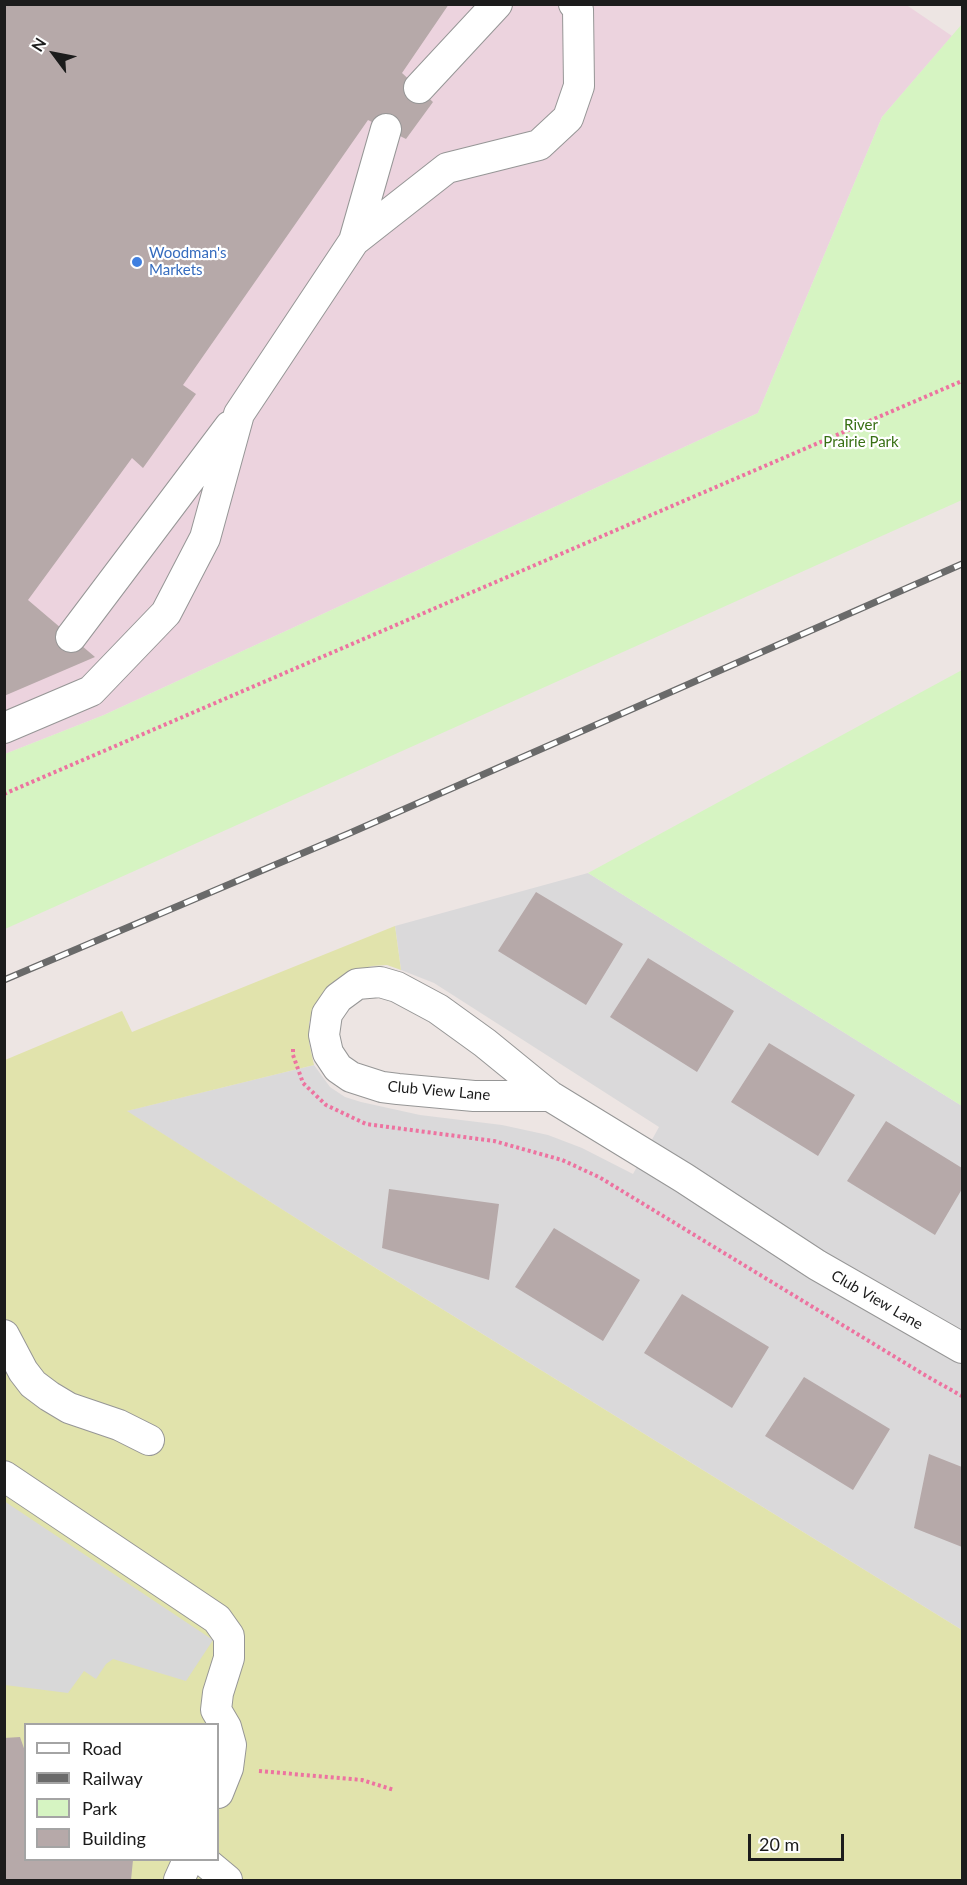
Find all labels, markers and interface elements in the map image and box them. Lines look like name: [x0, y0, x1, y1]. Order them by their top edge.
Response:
north arrow: [24, 24, 84, 84]
text: N: [27, 34, 50, 54]
place label: Woodman's Markets: [149, 244, 227, 279]
marker: Woodman's Markets: [130, 255, 144, 269]
park label: River Prairie Park: [823, 416, 899, 451]
street label: Club View Lane: [387, 1078, 491, 1104]
street label: Club View Lane: [828, 1266, 926, 1334]
legend: [24, 1723, 219, 1861]
text: Road: [82, 1737, 122, 1759]
text: Railway: [82, 1767, 143, 1789]
text: Park: [82, 1797, 117, 1819]
scale bar: [751, 1822, 847, 1860]
text: Building: [82, 1827, 146, 1849]
text: 20 m: [759, 1833, 799, 1855]

